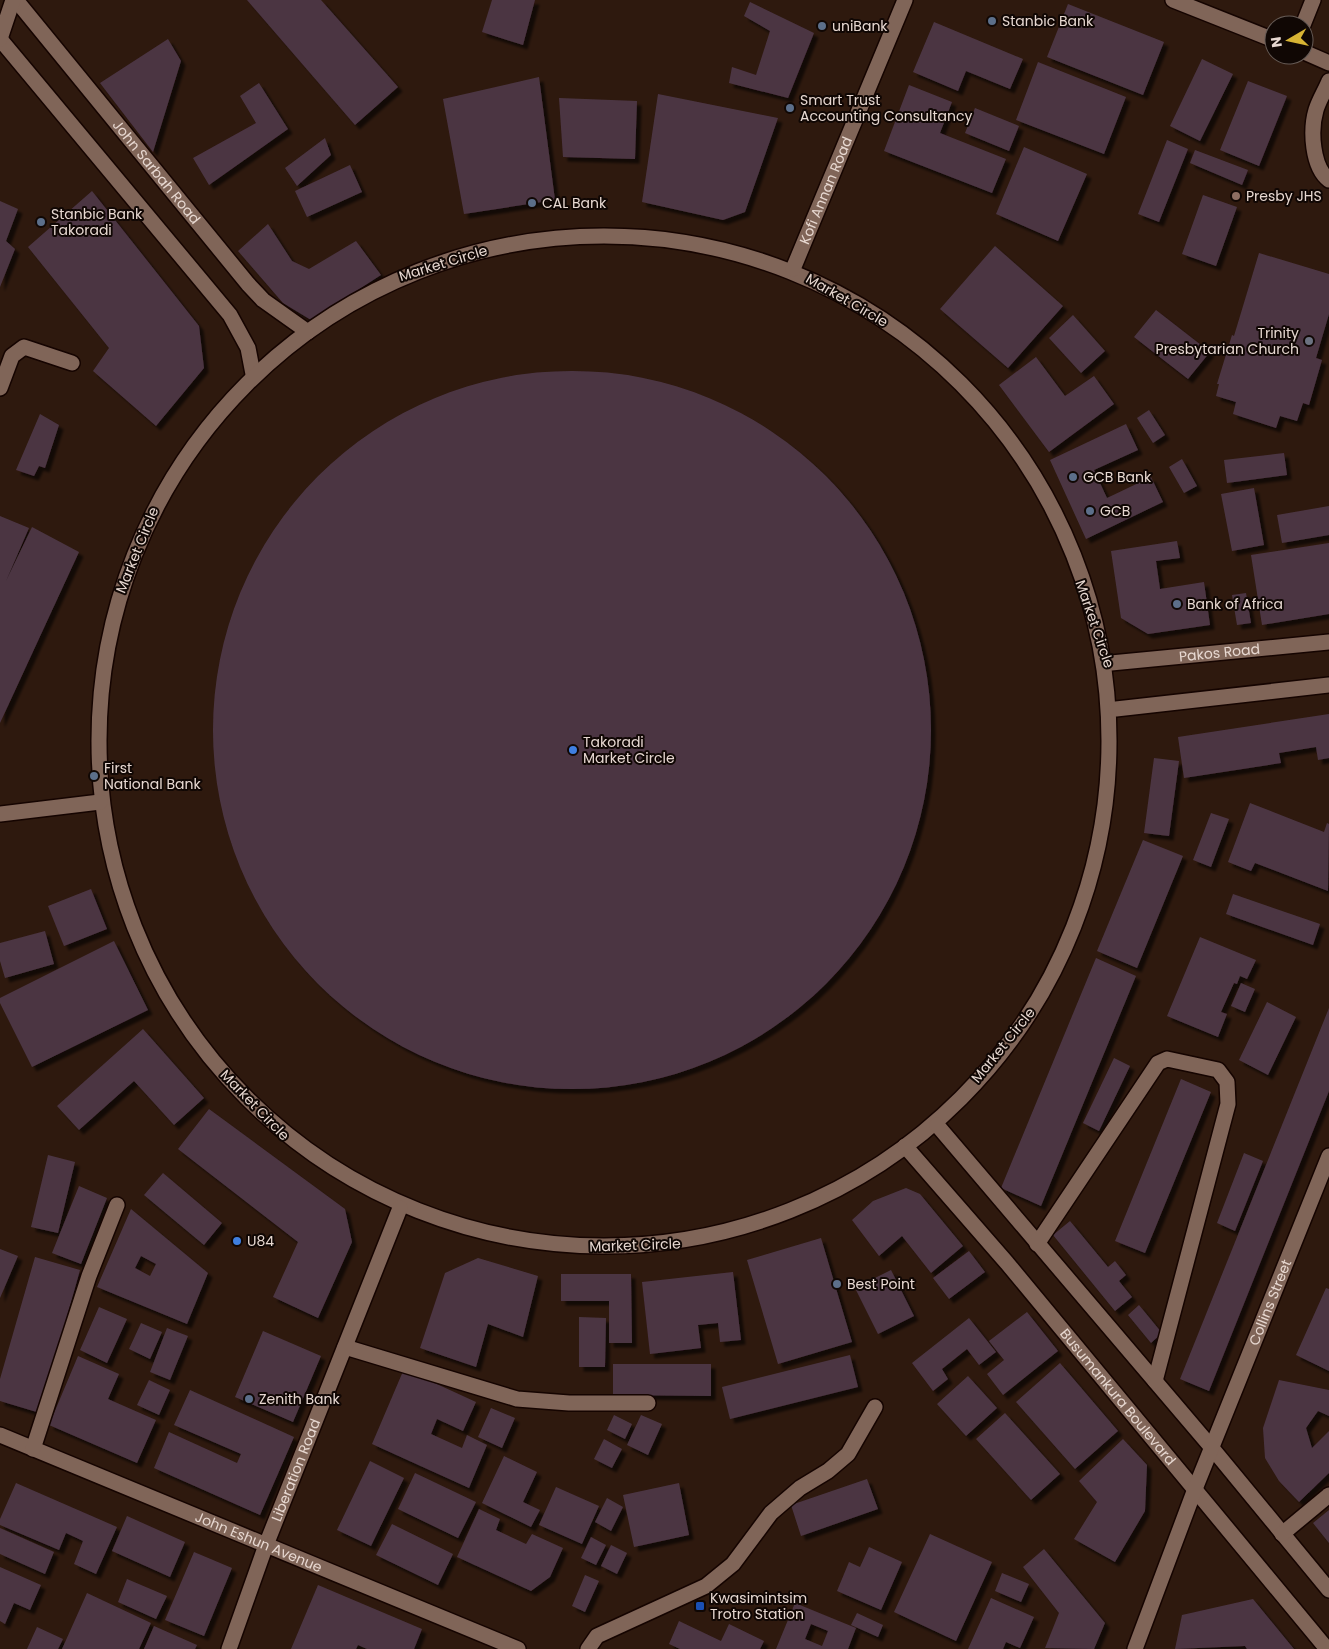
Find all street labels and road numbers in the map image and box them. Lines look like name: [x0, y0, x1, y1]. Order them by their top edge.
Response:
street label: John Sarbah Road: [108, 116, 205, 228]
street label: Kofi Annan Road: [794, 134, 857, 248]
street label: Market Circle: [396, 240, 490, 286]
street label: Market Circle: [802, 268, 892, 332]
street label: Market Circle: [111, 504, 164, 596]
street label: Market Circle: [1071, 577, 1119, 671]
street label: Pakos Road: [1178, 639, 1261, 666]
street label: Market Circle: [966, 1003, 1040, 1087]
street label: Market Circle: [216, 1065, 294, 1145]
street label: Market Circle: [589, 1233, 681, 1257]
street label: Collins Street: [1244, 1256, 1296, 1348]
street label: Busumankura Boulevard: [1055, 1324, 1181, 1469]
street label: Liberation Road: [266, 1416, 325, 1524]
street label: John Eshun Avenue: [192, 1507, 326, 1577]

